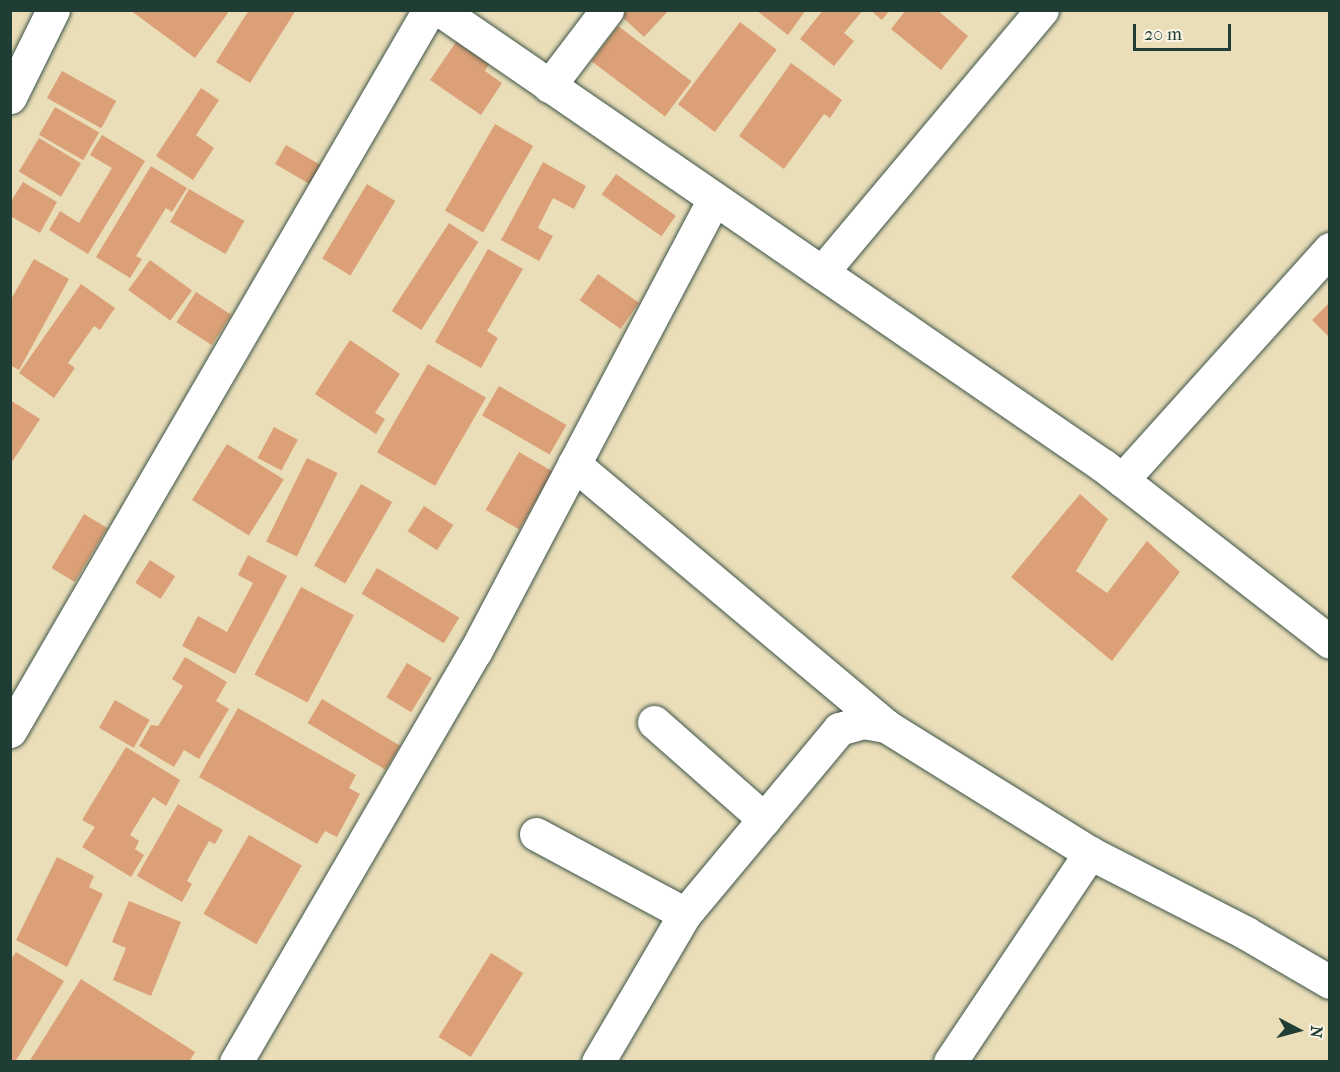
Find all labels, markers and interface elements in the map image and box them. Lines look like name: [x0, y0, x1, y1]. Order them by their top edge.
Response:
scale bar: [1136, 12, 1234, 50]
text: 20 m: [1144, 24, 1182, 45]
north arrow: [1268, 1000, 1328, 1060]
text: N: [1306, 1025, 1326, 1039]

